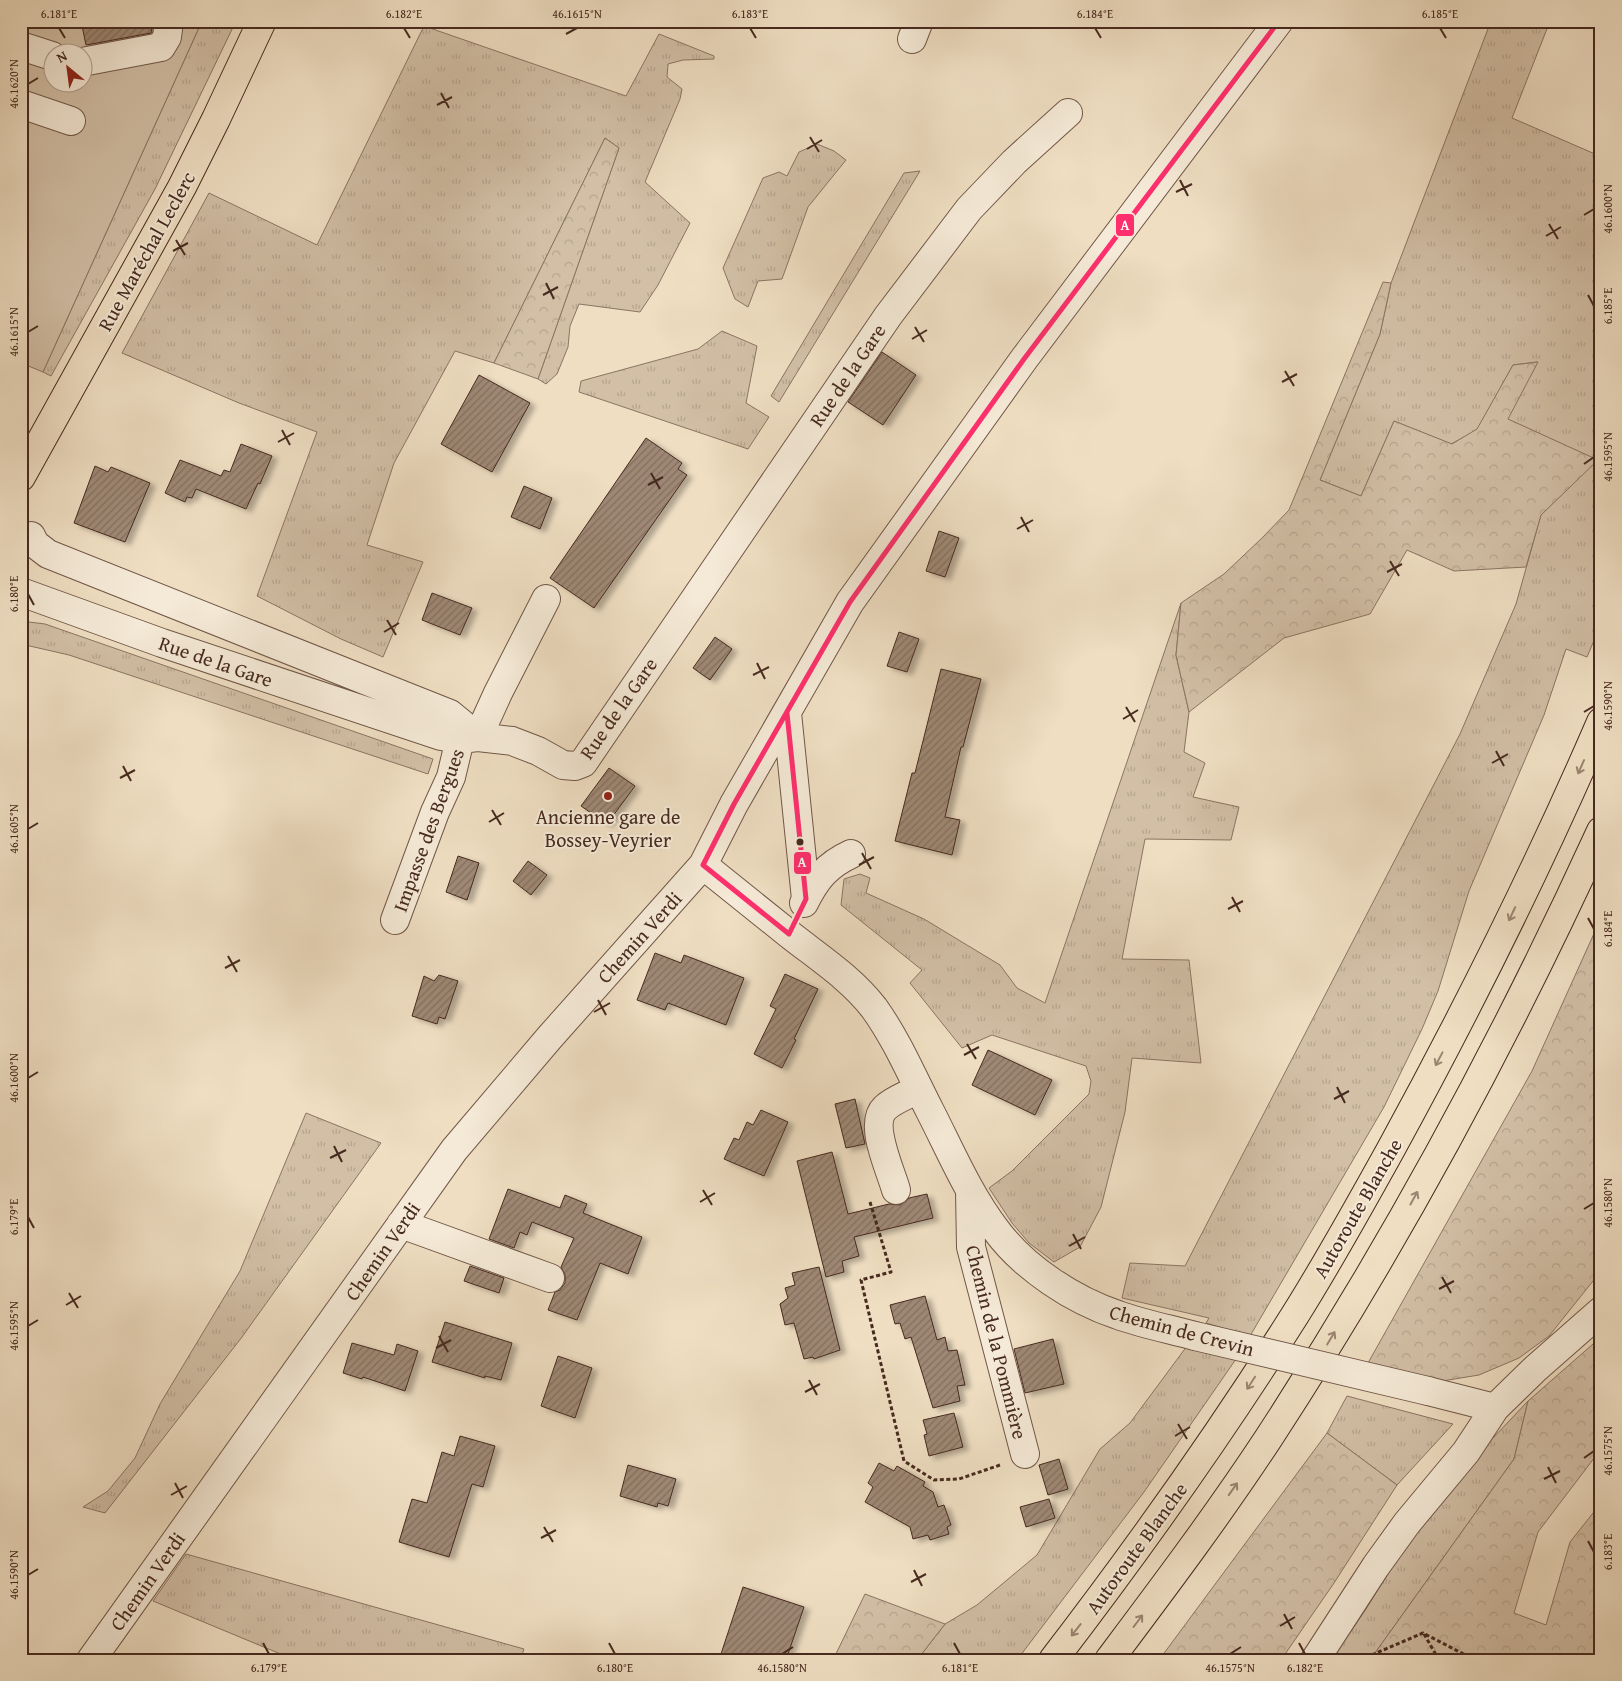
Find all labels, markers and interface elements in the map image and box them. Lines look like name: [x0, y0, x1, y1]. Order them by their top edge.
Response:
text: 6.181°E: [41, 5, 77, 22]
text: 6.182°E: [386, 5, 422, 22]
text: 46.1615°N: [552, 5, 602, 22]
text: 6.183°E: [732, 5, 768, 22]
text: 6.184°E: [1077, 5, 1113, 22]
text: 6.185°E: [1422, 5, 1458, 22]
north arrow: [42, 42, 92, 92]
text: N: [53, 45, 71, 68]
text: 46.1620°N: [5, 59, 22, 109]
street label: Rue Maréchal Leclerc: [90, 166, 202, 336]
text: 46.1600°N: [1599, 184, 1616, 234]
line badge: A: [1115, 213, 1135, 237]
text: A: [1121, 215, 1130, 235]
text: 6.185°E: [1599, 288, 1616, 324]
text: 46.1615°N: [5, 307, 22, 357]
street label: Rue de la Gare: [802, 318, 892, 432]
text: 46.1595°N: [1599, 432, 1616, 482]
text: 6.180°E: [5, 576, 22, 612]
street label: Rue de la Gare: [155, 628, 277, 694]
street label: Rue de la Gare: [572, 651, 664, 765]
text: 46.1590°N: [1599, 681, 1616, 731]
street label: Impasse des Bergues: [385, 744, 471, 916]
one-way arrow: [1576, 759, 1585, 774]
marker: Ancienne gare de Bossey-Veyrier: [602, 790, 614, 802]
place label: Ancienne gare de Bossey-Veyrier: [536, 802, 680, 854]
text: 46.1605°N: [5, 804, 22, 854]
unlabelled marker: [795, 837, 805, 847]
line badge: A: [793, 851, 812, 875]
text: A: [798, 852, 807, 872]
street label: Chemin Verdi: [590, 884, 688, 989]
one-way arrow: [1507, 906, 1516, 921]
text: 6.184°E: [1599, 911, 1616, 947]
one-way arrow: [1434, 1051, 1444, 1066]
text: 46.1600°N: [5, 1053, 22, 1103]
street label: Autoroute Blanche: [1305, 1133, 1409, 1283]
text: 46.1580°N: [1599, 1178, 1616, 1228]
one-way arrow: [1409, 1191, 1419, 1206]
street label: Chemin Verdi: [337, 1195, 427, 1306]
text: 6.179°E: [5, 1199, 22, 1235]
street label: Chemin de la Pommière: [959, 1242, 1035, 1442]
street label: Chemin de Crevin: [1107, 1297, 1257, 1363]
text: 46.1595°N: [5, 1301, 22, 1351]
one-way arrow: [1327, 1332, 1337, 1346]
one-way arrow: [1246, 1376, 1256, 1390]
text: 46.1575°N: [1599, 1426, 1616, 1476]
street label: Autoroute Blanche: [1078, 1476, 1194, 1620]
one-way arrow: [1228, 1482, 1238, 1496]
street label: Chemin Verdi: [102, 1525, 192, 1636]
text: 6.183°E: [1599, 1534, 1616, 1570]
text: 46.1590°N: [5, 1550, 22, 1600]
one-way arrow: [1133, 1614, 1143, 1628]
one-way arrow: [1071, 1623, 1081, 1637]
text: 6.179°E: [251, 1659, 287, 1676]
text: 6.180°E: [597, 1659, 633, 1676]
text: 46.1580°N: [757, 1659, 807, 1676]
text: 6.181°E: [942, 1659, 978, 1676]
text: 46.1575°N: [1205, 1659, 1255, 1676]
text: 6.182°E: [1287, 1659, 1323, 1676]

